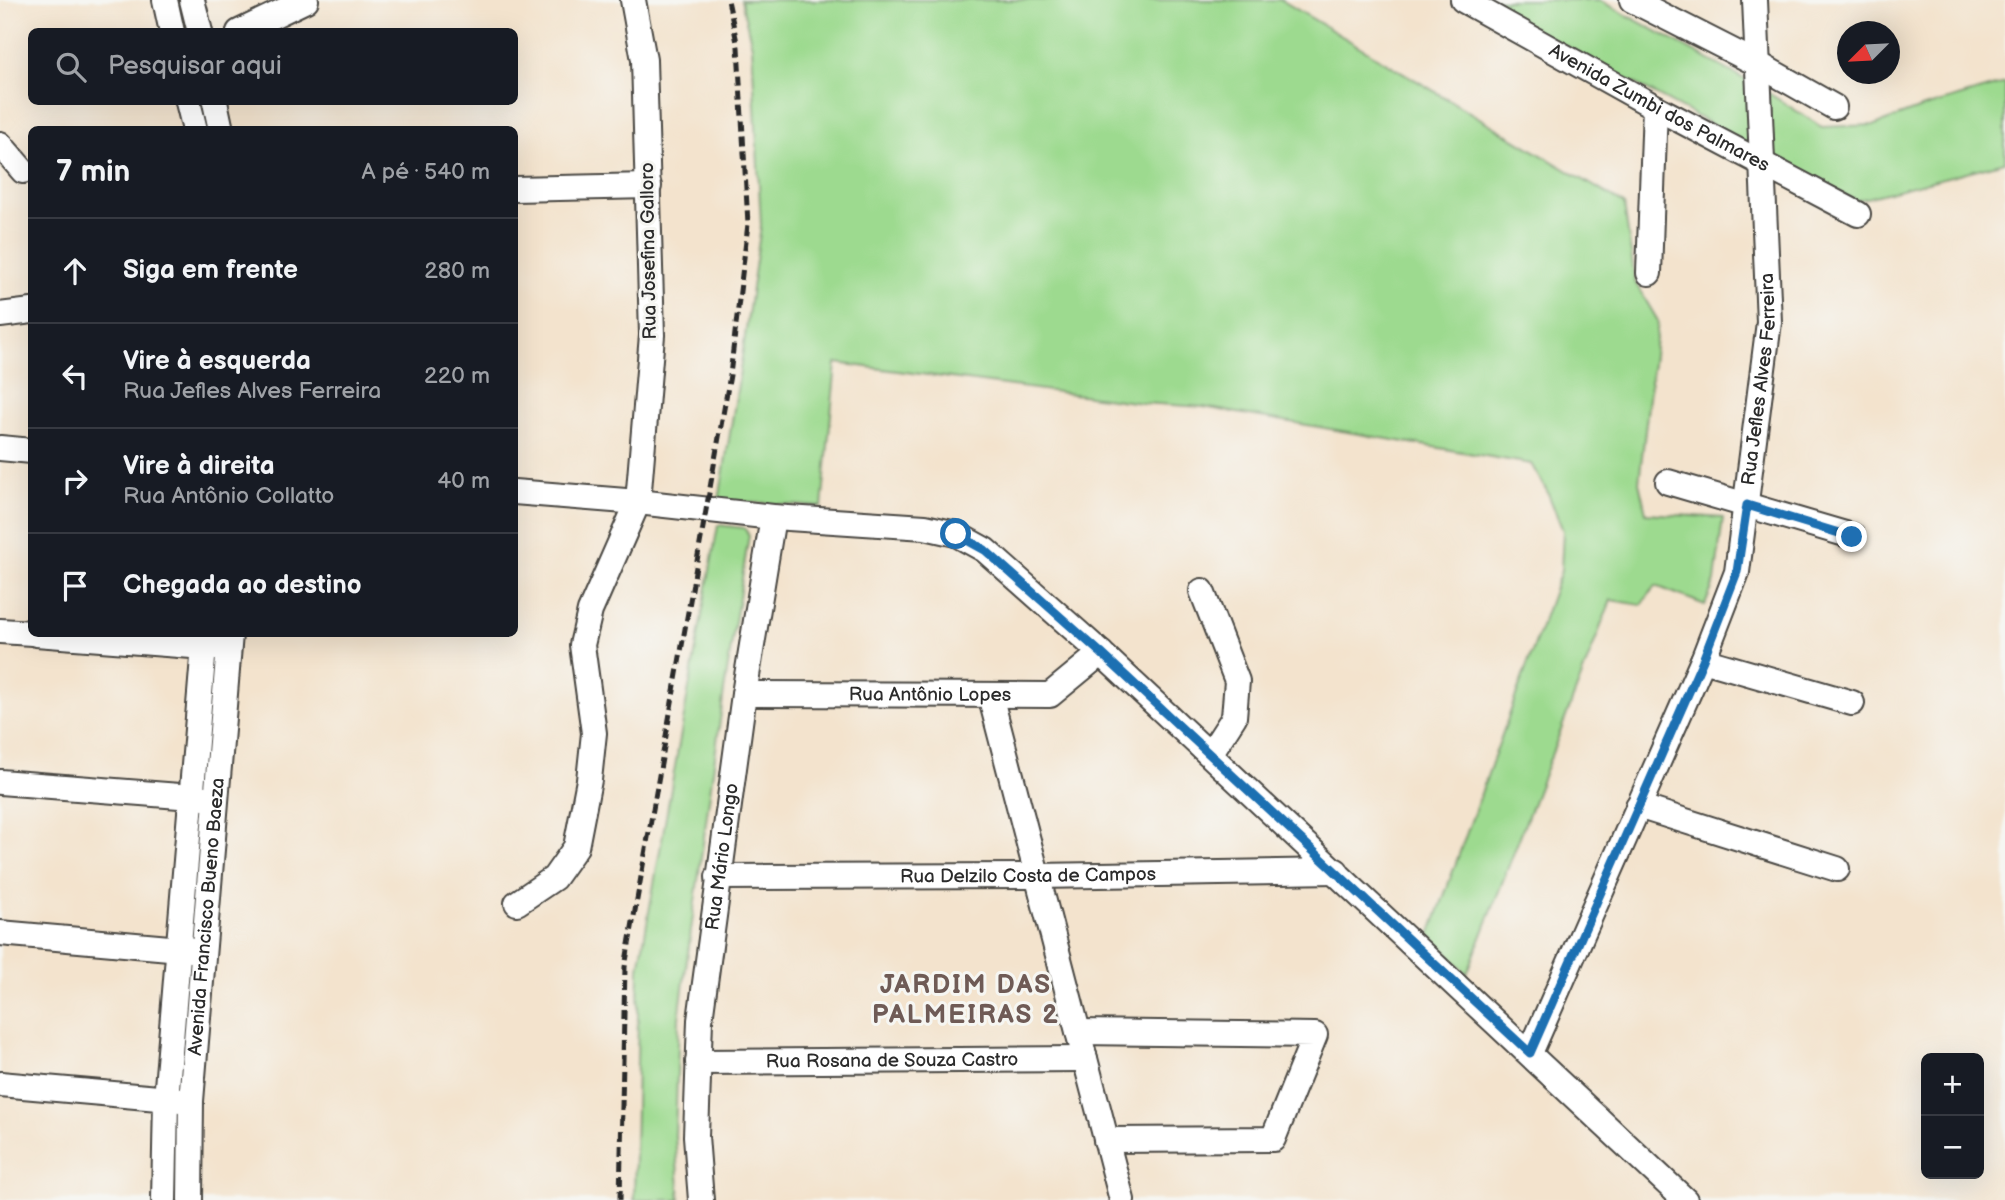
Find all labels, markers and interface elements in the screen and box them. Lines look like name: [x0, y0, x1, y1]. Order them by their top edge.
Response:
north arrow: [1837, 21, 1900, 84]
search box: [28, 28, 518, 105]
street label: Avenida Zumbi dos Palmares: [1545, 39, 1774, 177]
icon: search: [52, 48, 90, 86]
text: Pesquisar aqui: [108, 51, 282, 82]
text: 7 min: [56, 154, 130, 190]
text: A pé · 540 m: [362, 158, 490, 186]
street label: Rua Josefina Galloro: [636, 162, 662, 340]
icon: ahead: [56, 252, 94, 290]
text: Siga em frente: [123, 255, 298, 286]
text: 280 m: [424, 257, 490, 285]
street label: Rua Jefles Alves Ferreira: [1737, 273, 1781, 487]
text: Vire à esquerda: [123, 346, 311, 377]
icon: left: [56, 357, 94, 395]
text: 220 m: [424, 362, 490, 390]
text: Rua Jefles Alves Ferreira: [123, 377, 381, 405]
text: Vire à direita: [123, 451, 275, 482]
icon: right: [56, 462, 94, 500]
text: 40 m: [437, 467, 490, 495]
text: Rua Antônio Collatto: [123, 482, 334, 510]
route start: [940, 518, 971, 549]
route end: [1836, 521, 1867, 552]
icon: arrive: [56, 567, 94, 605]
text: Chegada ao destino: [123, 570, 361, 601]
street label: Rua Antônio Lopes: [849, 683, 1011, 706]
street label: Avenida Francisco Bueno Baeza: [183, 777, 229, 1057]
street label: Rua Mário Longo: [701, 782, 743, 932]
street label: Rua Delzilo Costa de Campos: [900, 863, 1156, 888]
district label: JARDIM DAS PALMEIRAS 2: [872, 970, 1060, 1031]
street label: Rua Rosana de Souza Castro: [766, 1048, 1018, 1073]
map controls: [1921, 1053, 1984, 1179]
button: +: [1921, 1053, 1984, 1116]
button: −: [1921, 1116, 1984, 1179]

